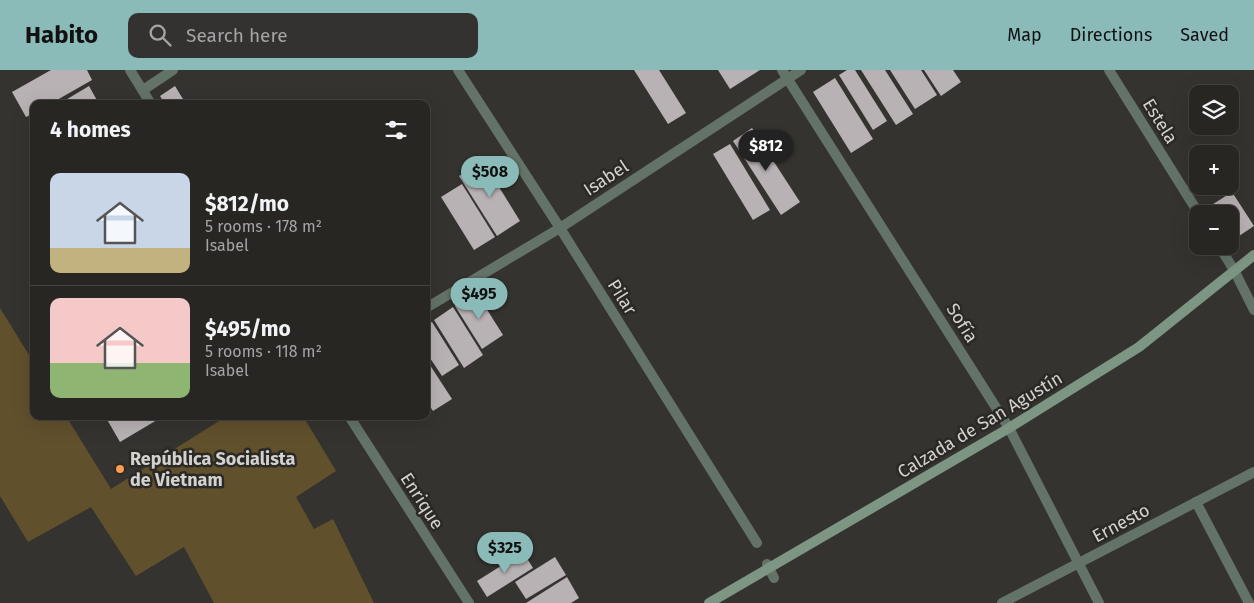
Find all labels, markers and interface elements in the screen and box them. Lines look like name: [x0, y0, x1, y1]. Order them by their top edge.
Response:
search box: [128, 13, 478, 58]
text: Habito: [25, 21, 98, 49]
icon: search: [146, 21, 174, 49]
text: Search here: [186, 24, 288, 47]
text: Map: [1007, 24, 1042, 46]
text: Directions: [1070, 24, 1152, 46]
text: Saved: [1180, 24, 1229, 46]
map controls: [1189, 85, 1239, 255]
button: layers: [1189, 85, 1239, 135]
street label: Estela: [1138, 94, 1182, 148]
icon: filters: [382, 116, 410, 144]
text: 4 homes: [50, 117, 131, 143]
pin: $812: [736, 129, 796, 172]
text: $812: [749, 136, 783, 155]
button: +: [1189, 145, 1239, 195]
street label: Isabel: [579, 155, 633, 201]
pin: $508: [460, 156, 520, 198]
text: $508: [472, 162, 508, 181]
text: $812/mo: [205, 191, 289, 217]
icon: home: [90, 193, 150, 253]
button: −: [1189, 205, 1239, 255]
text: 5 rooms · 178 m²: [205, 217, 322, 236]
text: Isabel: [205, 236, 249, 255]
street label: Pilar: [603, 275, 641, 319]
pin: $495: [449, 278, 509, 320]
text: $495: [461, 284, 497, 303]
street label: Sofía: [941, 299, 983, 347]
text: $495/mo: [205, 316, 291, 342]
icon: home: [90, 318, 150, 378]
text: 5 rooms · 118 m²: [205, 342, 322, 361]
text: Isabel: [205, 361, 249, 380]
street label: Calzada de San Agustín: [894, 367, 1066, 483]
place label: República Socialista de Vietnam: [130, 448, 296, 491]
marker: República Socialista de Vietnam: [114, 463, 126, 475]
street label: Enrique: [396, 469, 448, 533]
street label: Ernesto: [1089, 499, 1153, 547]
pin: $325: [475, 532, 535, 574]
text: $325: [488, 538, 522, 557]

